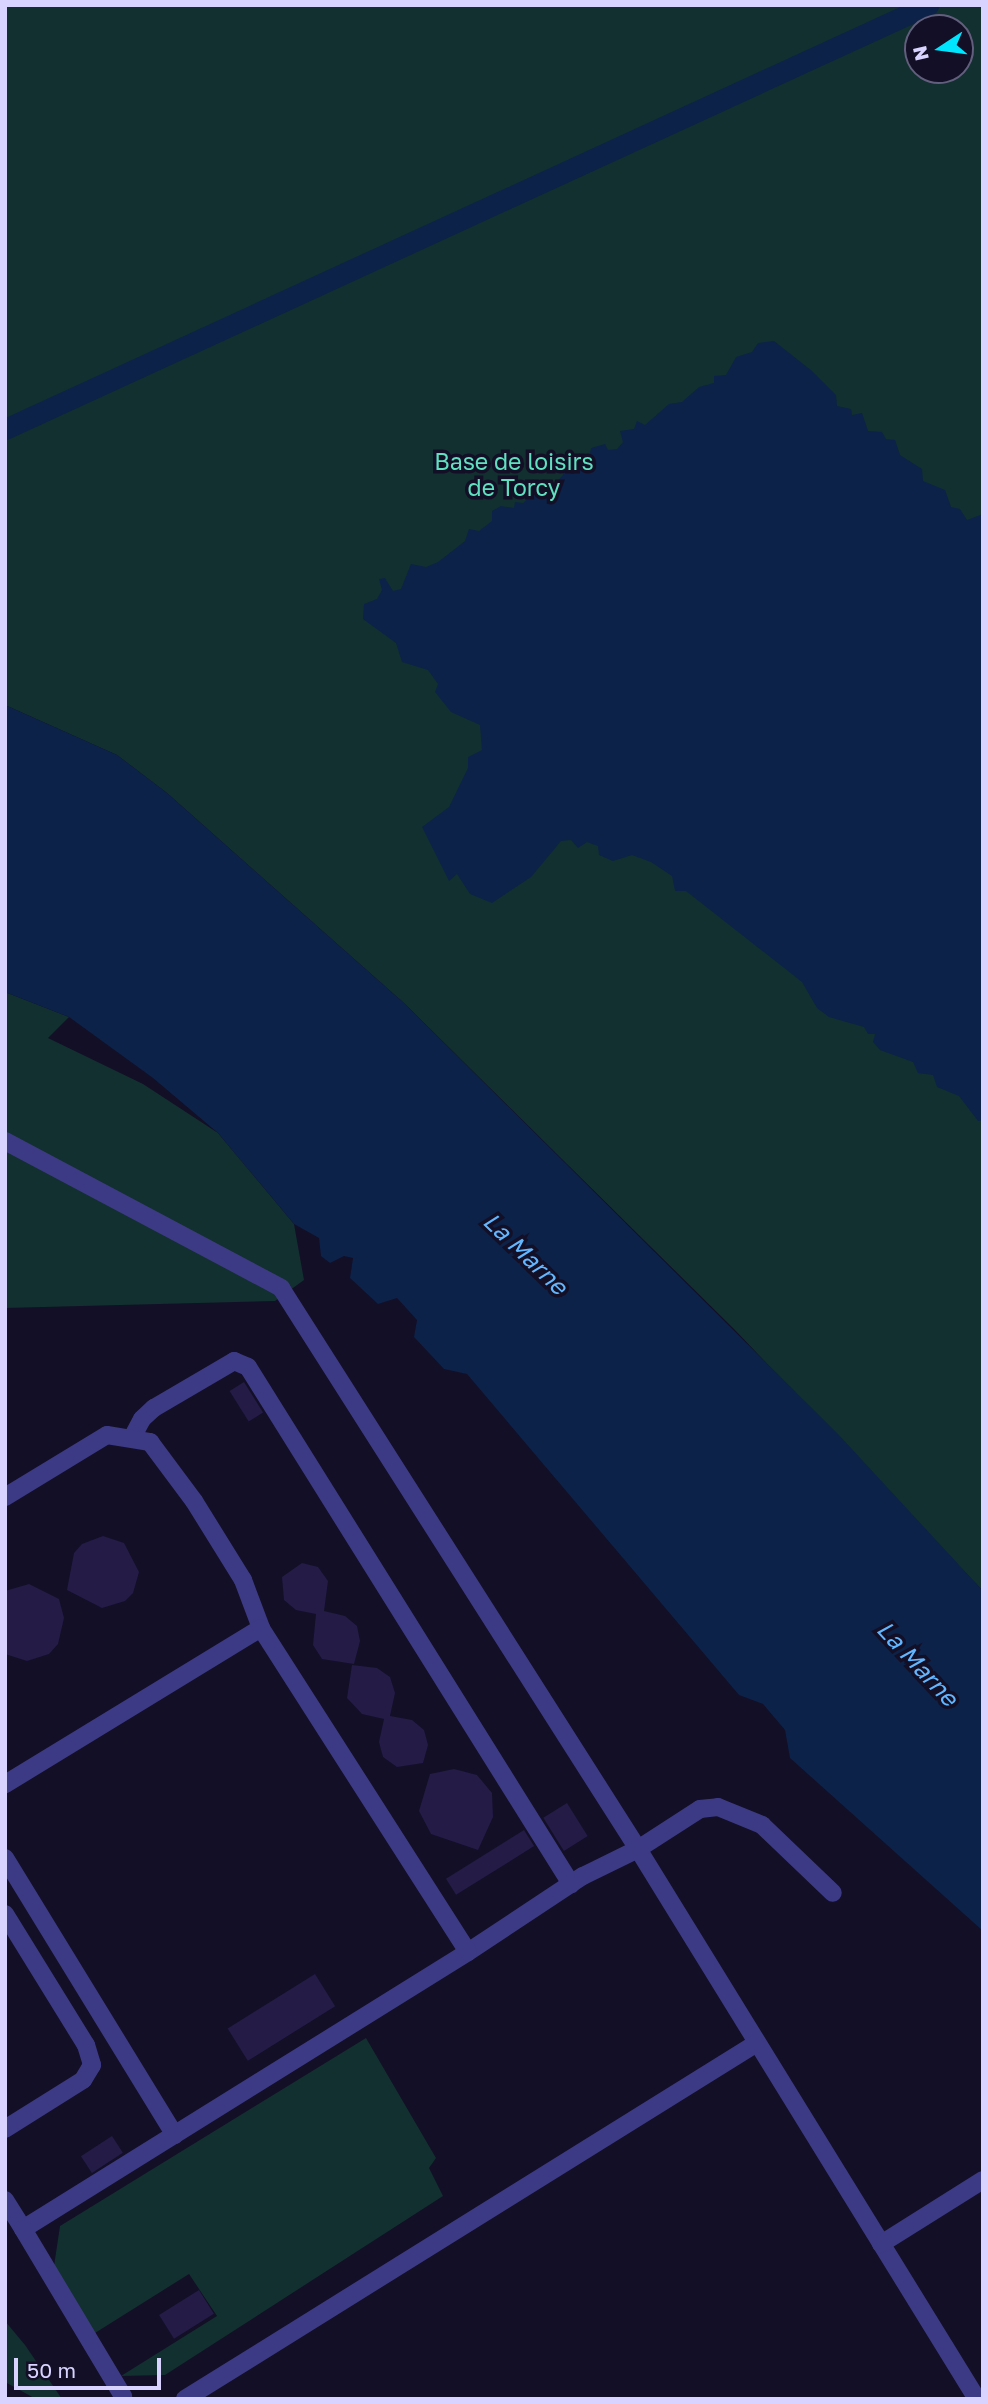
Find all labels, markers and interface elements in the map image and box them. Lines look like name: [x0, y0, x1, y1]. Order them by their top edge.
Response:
north arrow: [904, 14, 974, 84]
text: N: [907, 44, 933, 63]
park label: Base de loisirs de Torcy: [434, 447, 594, 501]
water label: La Marne: [478, 1206, 574, 1300]
water label: La Marne: [871, 1615, 965, 1711]
scale bar: [18, 2344, 164, 2388]
text: 50 m: [27, 2357, 76, 2383]

